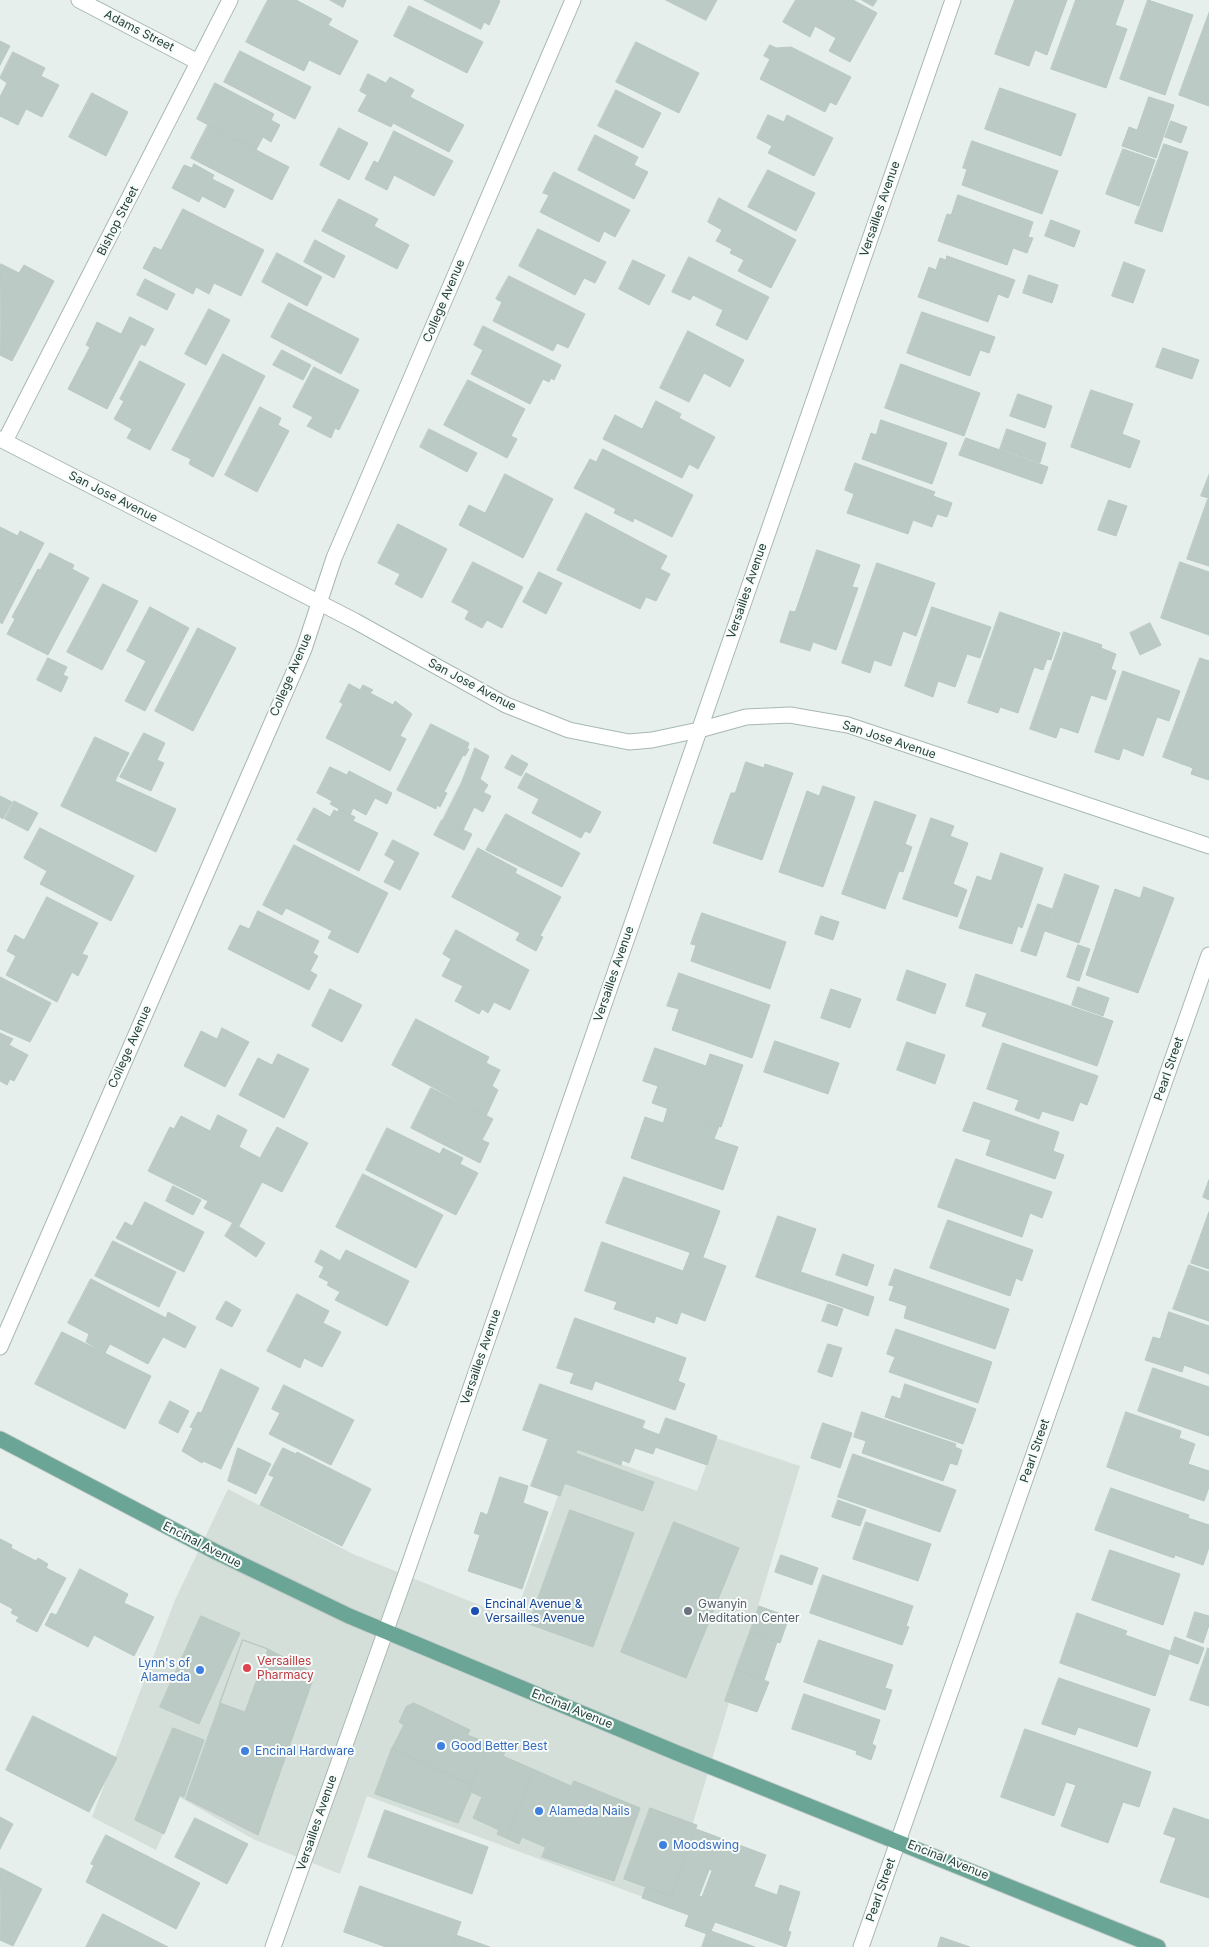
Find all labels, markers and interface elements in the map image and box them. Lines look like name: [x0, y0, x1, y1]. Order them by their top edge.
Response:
street label: Adams Street: [102, 7, 176, 55]
street label: Versailles Avenue: [857, 159, 903, 259]
street label: Bishop Street: [94, 184, 142, 258]
street label: College Avenue: [420, 257, 468, 345]
street label: San Jose Avenue: [66, 468, 160, 526]
street label: Versailles Avenue: [724, 541, 770, 641]
street label: College Avenue: [267, 631, 315, 719]
street label: San Jose Avenue: [425, 656, 519, 714]
street label: San Jose Avenue: [840, 718, 938, 762]
street label: Versailles Avenue: [591, 924, 637, 1024]
street label: College Avenue: [105, 1004, 155, 1090]
street label: Pearl Street: [1151, 1035, 1187, 1103]
street label: Versailles Avenue: [458, 1307, 504, 1407]
street label: Pearl Street: [1017, 1417, 1053, 1485]
street label: Encinal Avenue: [160, 1519, 244, 1571]
place label: Encinal Avenue & Versailles Avenue: [485, 1597, 585, 1625]
place label: Gwanyin Meditation Center: [698, 1597, 799, 1625]
marker: Encinal Avenue & Versailles Avenue: [469, 1605, 481, 1617]
marker: Gwanyin Meditation Center: [682, 1605, 694, 1617]
place label: Versailles Pharmacy: [257, 1654, 314, 1682]
place label: Lynn's of Alameda: [138, 1656, 190, 1684]
marker: Versailles Pharmacy: [241, 1662, 253, 1674]
marker: Lynn's of Alameda: [194, 1664, 206, 1676]
street label: Encinal Avenue: [529, 1686, 615, 1732]
place label: Good Better Best: [451, 1739, 547, 1753]
marker: Good Better Best: [435, 1740, 447, 1752]
place label: Encinal Hardware: [255, 1744, 354, 1758]
marker: Encinal Hardware: [239, 1745, 251, 1757]
street label: Versailles Avenue: [294, 1773, 340, 1873]
place label: Alameda Nails: [549, 1804, 630, 1818]
marker: Alameda Nails: [533, 1805, 545, 1817]
street label: Encinal Avenue: [905, 1837, 991, 1883]
place label: Moodswing: [673, 1838, 739, 1852]
marker: Moodswing: [657, 1839, 669, 1851]
street label: Pearl Street: [863, 1856, 899, 1924]

